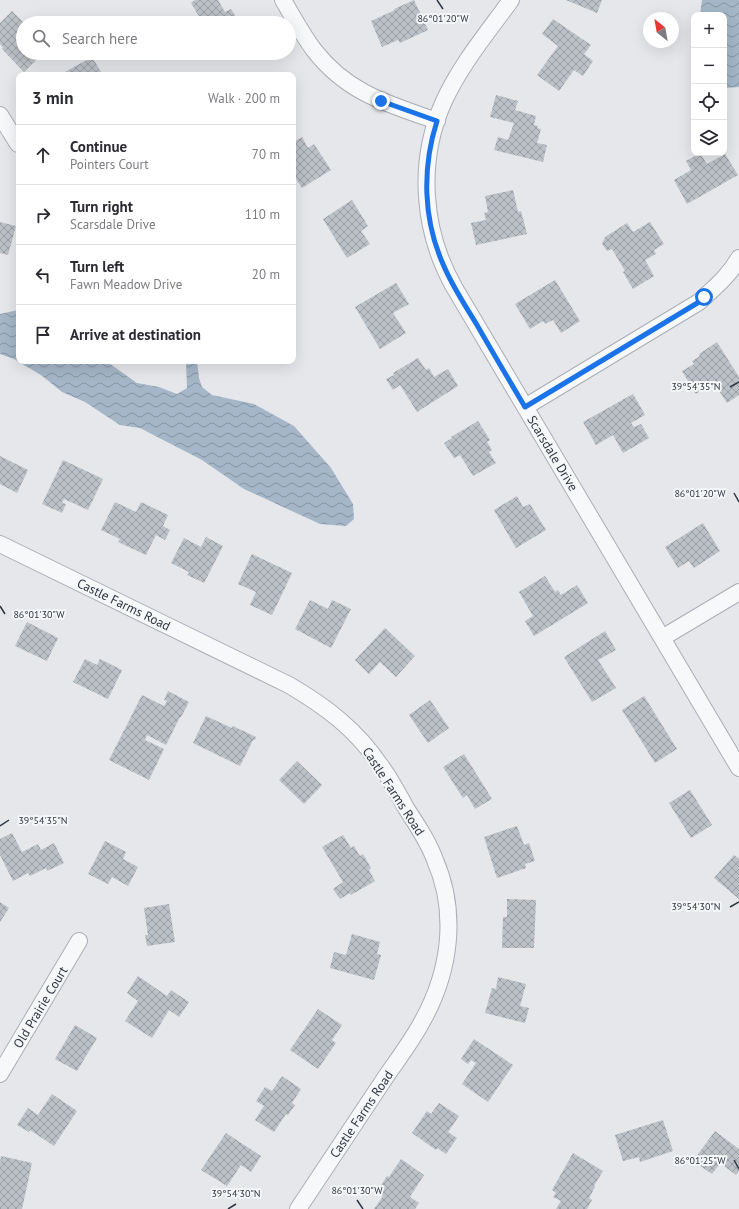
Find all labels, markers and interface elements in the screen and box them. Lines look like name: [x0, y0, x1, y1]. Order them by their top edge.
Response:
text: 86°01'20"W: [417, 12, 469, 25]
north arrow: [643, 12, 679, 48]
map controls: [691, 12, 727, 156]
button: +: [691, 12, 727, 48]
search box: [16, 16, 296, 60]
icon: search: [30, 27, 52, 49]
text: Search here: [62, 29, 138, 48]
button: −: [691, 48, 727, 84]
button: locate: [691, 84, 727, 120]
text: 3 min: [32, 87, 73, 109]
text: Walk · 200 m: [208, 90, 280, 107]
route end: [372, 92, 390, 110]
button: layers: [691, 120, 727, 156]
text: Continue: [70, 137, 127, 156]
icon: ahead: [32, 144, 54, 166]
text: 70 m: [252, 146, 280, 163]
text: Pointers Court: [70, 156, 149, 173]
text: Turn right: [70, 197, 133, 216]
icon: right: [32, 204, 54, 226]
text: 110 m: [245, 206, 280, 223]
text: Scarsdale Drive: [70, 216, 156, 233]
text: Turn left: [70, 257, 124, 276]
icon: left: [32, 264, 54, 286]
text: 20 m: [252, 266, 280, 283]
text: Fawn Meadow Drive: [70, 276, 182, 293]
route start: [695, 288, 713, 306]
icon: arrive: [32, 324, 54, 346]
text: Arrive at destination: [70, 325, 201, 344]
text: 39°54'35"N: [671, 380, 721, 393]
street label: Scarsdale Drive: [523, 412, 582, 494]
text: 86°01'20"W: [674, 487, 726, 500]
street label: Castle Farms Road: [74, 574, 173, 634]
text: 86°01'30"W: [13, 608, 65, 621]
street label: Castle Farms Road: [359, 744, 428, 839]
text: 39°54'35"N: [18, 814, 68, 827]
text: 39°54'30"N: [671, 900, 721, 913]
street label: Old Prairie Court: [9, 963, 72, 1051]
street label: Castle Farms Road: [326, 1067, 397, 1161]
text: 86°01'25"W: [674, 1154, 726, 1167]
text: 86°01'30"W: [331, 1184, 383, 1197]
text: 39°54'30"N: [211, 1187, 261, 1200]

